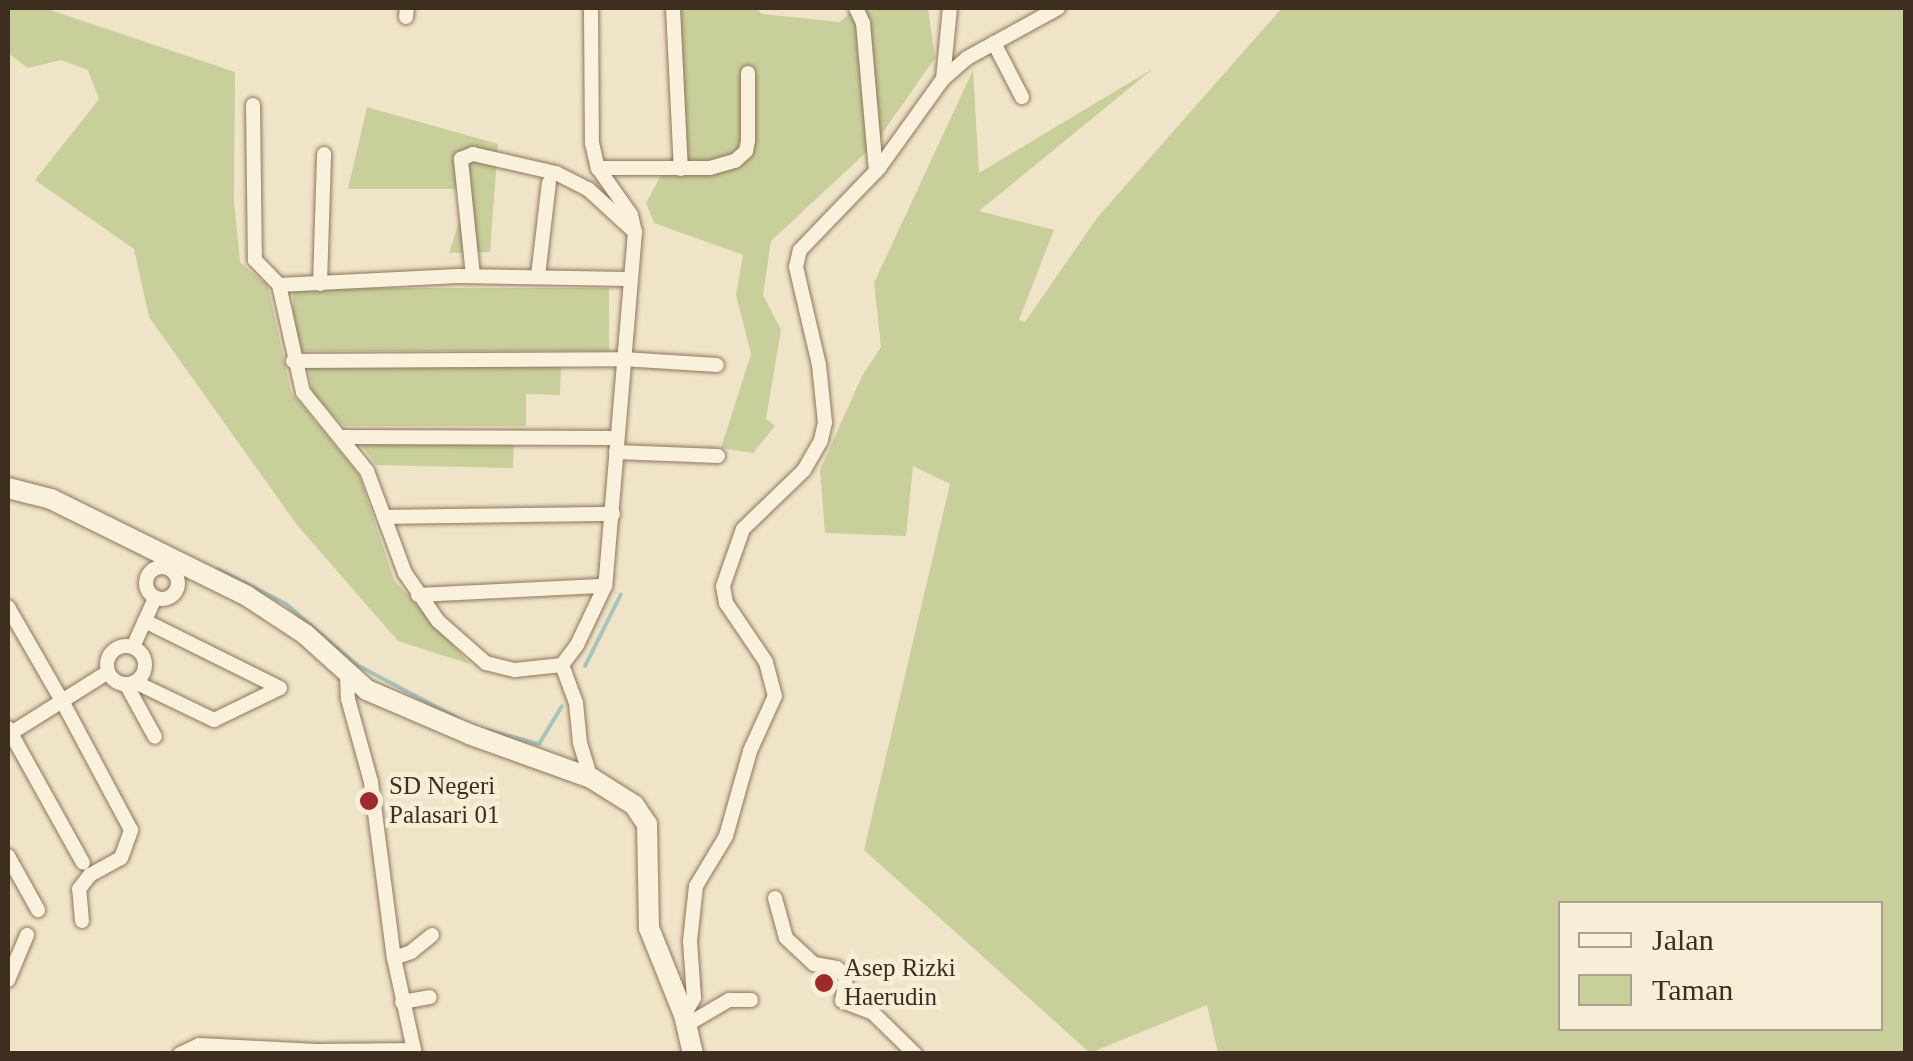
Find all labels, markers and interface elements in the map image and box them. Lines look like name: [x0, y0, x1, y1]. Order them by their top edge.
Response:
place label: SD Negeri Palasari 01: [389, 772, 499, 831]
marker: SD Negeri Palasari 01: [358, 790, 380, 812]
legend: [1558, 901, 1883, 1031]
text: Jalan: [1652, 923, 1714, 956]
place label: Asep Rizki Haerudin: [844, 954, 956, 1013]
marker: Asep Rizki Haerudin: [813, 972, 835, 994]
text: Taman: [1652, 973, 1733, 1006]

